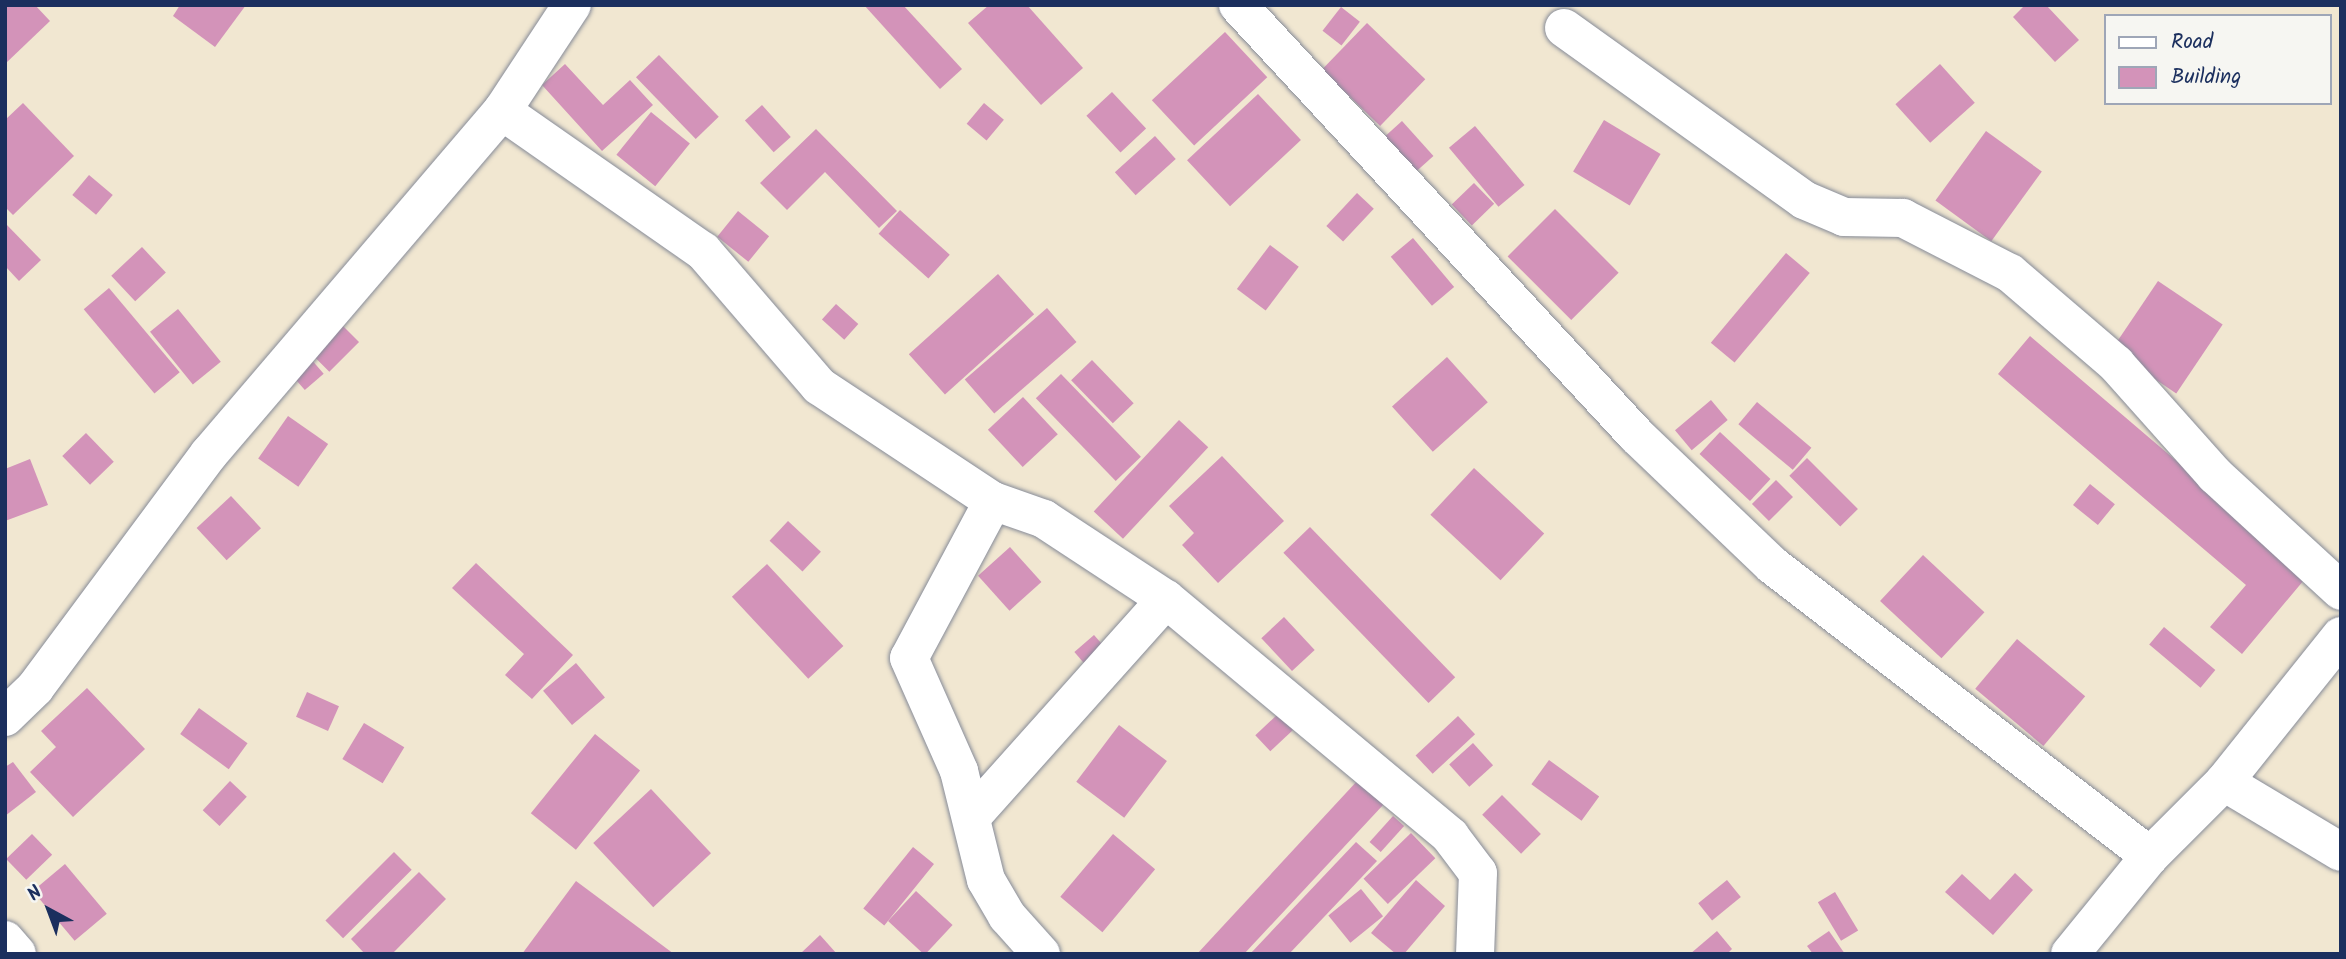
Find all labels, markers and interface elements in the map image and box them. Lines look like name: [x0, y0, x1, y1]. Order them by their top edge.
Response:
legend: [2104, 14, 2332, 105]
text: Road: [2171, 26, 2213, 59]
text: Building: [2171, 61, 2241, 94]
north arrow: [14, 875, 84, 945]
text: N: [21, 879, 50, 909]

